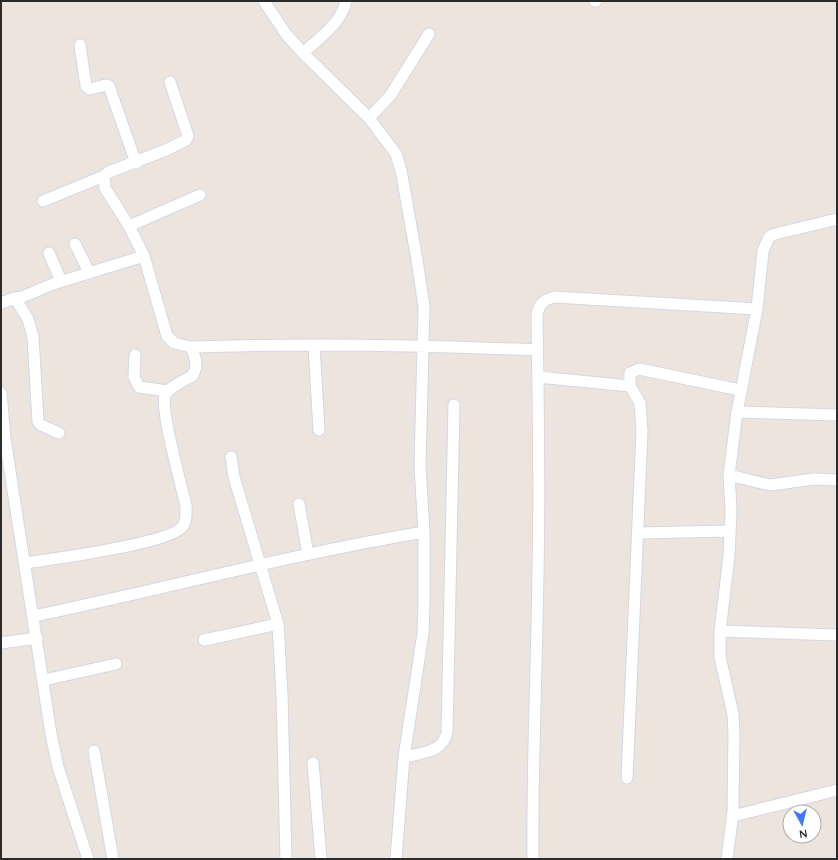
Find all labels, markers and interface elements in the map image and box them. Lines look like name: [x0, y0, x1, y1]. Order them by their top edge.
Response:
north arrow: [782, 804, 822, 844]
text: N: [798, 826, 808, 841]

